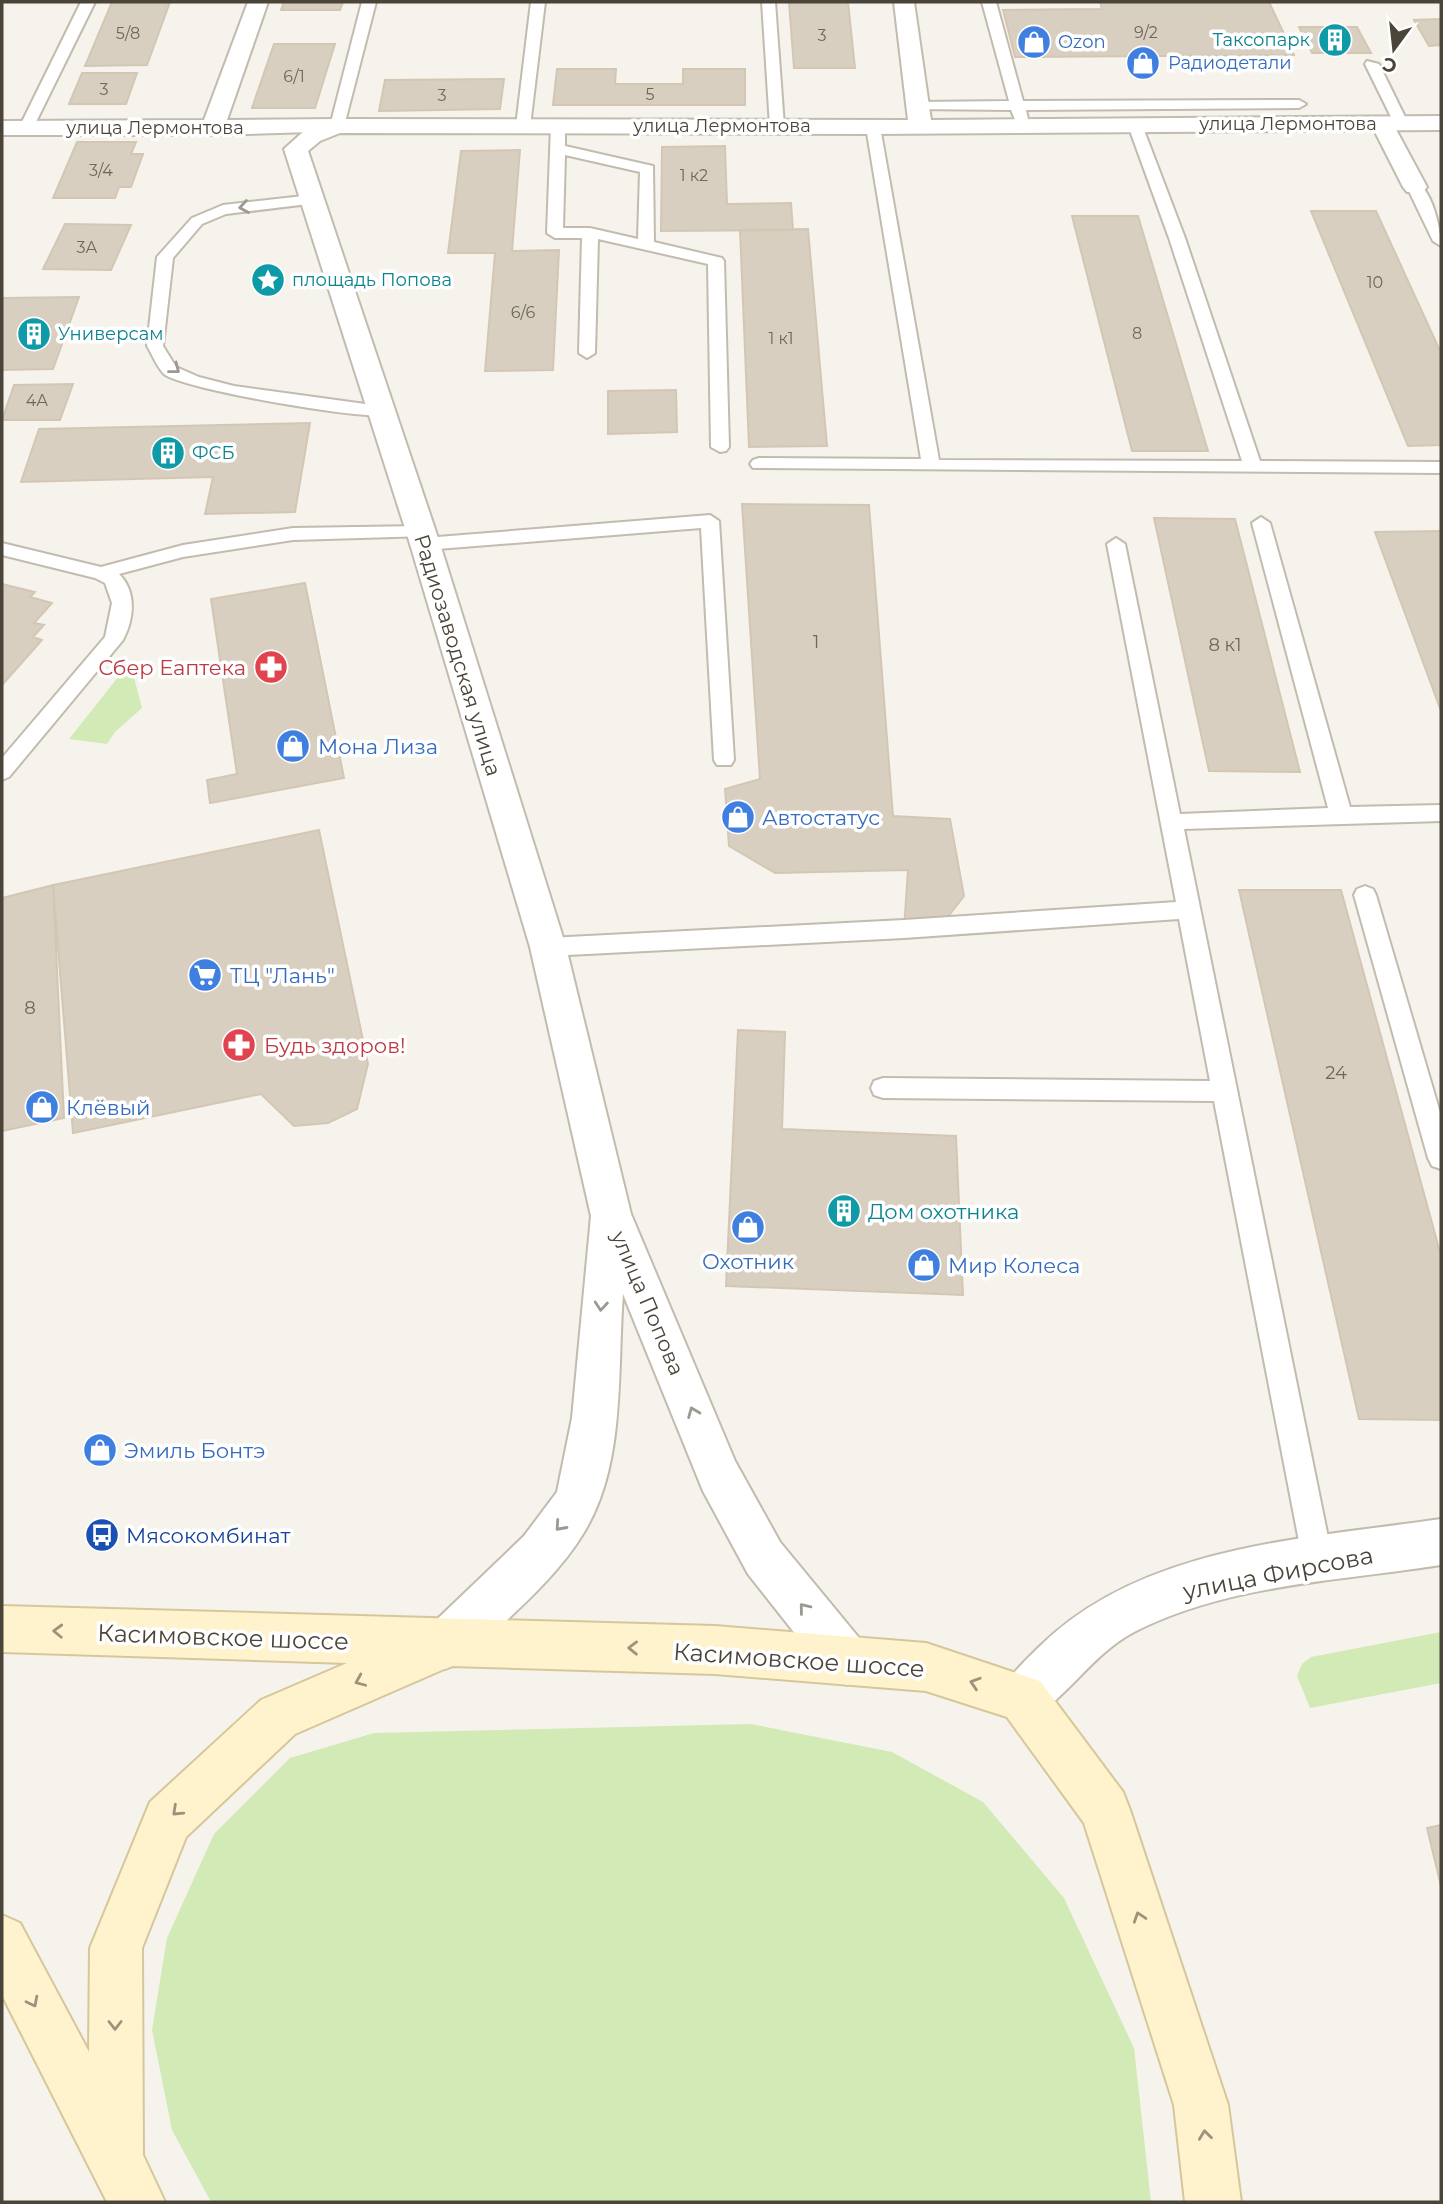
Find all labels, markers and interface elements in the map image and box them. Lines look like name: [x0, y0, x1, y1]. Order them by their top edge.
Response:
north arrow: [1359, 14, 1429, 84]
building icon: Таксопарк: [1316, 21, 1354, 59]
shop icon: Ozon: [1015, 23, 1053, 61]
house number: 9/2: [1134, 23, 1158, 42]
house number: 5/8: [116, 24, 140, 43]
house number: 3: [817, 26, 827, 45]
place label: Таксопарк: [1212, 29, 1311, 51]
place label: Ozon: [1058, 31, 1106, 53]
shop icon: Радиодетали: [1124, 44, 1162, 82]
place label: Радиодетали: [1168, 52, 1292, 74]
text: С: [1380, 52, 1399, 78]
house number: 6/1: [283, 67, 305, 86]
house number: 3: [99, 80, 109, 99]
house number: 5: [645, 85, 655, 104]
house number: 3: [437, 86, 447, 105]
street label: улица Лермонтова: [1198, 113, 1377, 135]
street label: улица Лермонтова: [632, 115, 811, 137]
street label: улица Лермонтова: [65, 117, 244, 139]
house number: 3/4: [89, 161, 113, 180]
house number: 1 к2: [680, 166, 708, 185]
one-way arrow: [239, 199, 250, 214]
house number: 3А: [77, 238, 98, 257]
place icon: площадь Попова: [249, 261, 287, 299]
place label: площадь Попова: [292, 269, 452, 291]
house number: 10: [1367, 273, 1383, 292]
house number: 6/6: [511, 303, 536, 322]
building icon: Универсам: [15, 315, 53, 353]
place label: Универсам: [58, 323, 163, 345]
house number: 8: [1132, 324, 1142, 343]
house number: 1 к1: [768, 329, 794, 348]
one-way arrow: [167, 361, 180, 374]
house number: 4А: [26, 391, 48, 410]
building icon: ФСБ: [149, 434, 187, 472]
place label: ФСБ: [192, 442, 234, 464]
street label: Радиозаводская улица: [409, 531, 507, 779]
house number: 1: [813, 631, 819, 653]
house number: 8 к1: [1208, 634, 1242, 656]
pharmacy icon: Сбер Еаптека: [252, 648, 290, 686]
place label: Сбер Еаптека: [98, 655, 246, 680]
shop icon: Мона Лиза: [274, 727, 312, 765]
place label: Мона Лиза: [318, 734, 438, 759]
shop icon: Автостатус: [719, 798, 757, 836]
place label: Автостатус: [762, 805, 880, 830]
supermarket icon: ТЦ "Лань": [186, 956, 224, 994]
place label: ТЦ "Лань": [230, 963, 335, 988]
house number: 8: [24, 997, 36, 1019]
pharmacy icon: Будь здоров!: [220, 1026, 258, 1064]
place label: Будь здоров!: [264, 1033, 405, 1058]
house number: 24: [1325, 1062, 1347, 1084]
shop icon: Клёвый: [23, 1088, 61, 1126]
place label: Клёвый: [66, 1095, 150, 1120]
building icon: Дом охотника: [825, 1192, 863, 1230]
place label: Дом охотника: [868, 1199, 1019, 1224]
shop icon: Охотник: [729, 1208, 767, 1246]
street label: улица Попова: [606, 1226, 690, 1379]
shop icon: Мир Колеса: [905, 1246, 943, 1284]
place label: Охотник: [702, 1249, 794, 1274]
place label: Мир Колеса: [948, 1253, 1080, 1278]
one-way arrow: [594, 1301, 609, 1312]
one-way arrow: [688, 1406, 702, 1418]
shop icon: Эмиль Бонтэ: [81, 1431, 119, 1469]
place label: Эмиль Бонтэ: [124, 1438, 265, 1463]
bus stop icon: Мясокомбинат: [83, 1516, 121, 1554]
one-way arrow: [556, 1518, 568, 1531]
place label: Мясокомбинат: [126, 1523, 290, 1548]
street label: улица Фирсова: [1179, 1540, 1376, 1606]
one-way arrow: [800, 1604, 813, 1616]
street label: Касимовское шоссе: [97, 1618, 349, 1656]
one-way arrow: [52, 1623, 63, 1639]
street label: Касимовское шоссе: [672, 1637, 926, 1683]
one-way arrow: [627, 1641, 638, 1656]
one-way arrow: [354, 1673, 366, 1687]
one-way arrow: [969, 1677, 982, 1691]
one-way arrow: [172, 1803, 185, 1816]
one-way arrow: [1133, 1911, 1148, 1923]
one-way arrow: [25, 1995, 39, 2007]
one-way arrow: [107, 2020, 123, 2030]
one-way arrow: [1197, 2129, 1212, 2140]

